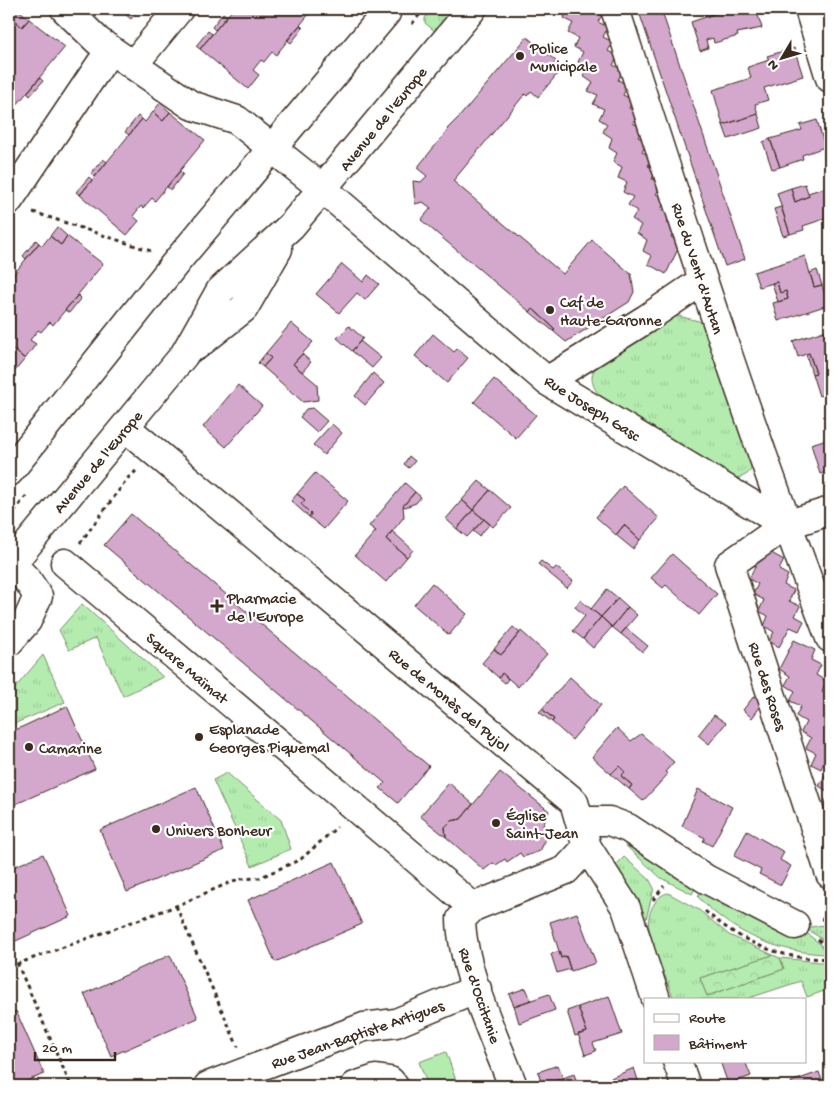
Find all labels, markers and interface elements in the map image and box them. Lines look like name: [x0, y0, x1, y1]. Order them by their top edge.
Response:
north arrow: [756, 32, 806, 82]
place label: Police Municipale: [529, 41, 598, 78]
marker: Police Municipale: [514, 50, 526, 62]
text: N: [764, 56, 783, 73]
street label: Avenue de l'Europe: [337, 64, 433, 176]
street label: Rue du Vent d'Autan: [665, 201, 726, 338]
place label: Caf de Haute-Garonne: [560, 295, 662, 332]
marker: Caf de Haute-Garonne: [544, 304, 556, 316]
street label: Rue Joseph Gasc: [540, 373, 643, 447]
street label: Avenue de l'Europe: [51, 407, 149, 519]
place label: Pharmacie de l'Europe: [226, 591, 304, 628]
marker: Pharmacie de l'Europe: [211, 600, 223, 612]
street label: Square Maïmat: [141, 630, 232, 710]
street label: Rue des Roses: [742, 640, 789, 735]
street label: Rue de Monès del Pujol: [383, 646, 512, 758]
place label: Esplanade Georges Piquemal: [209, 722, 330, 759]
marker: Esplanade Georges Piquemal: [193, 731, 205, 743]
marker: Camarine: [23, 741, 35, 753]
place label: Camarine: [39, 741, 103, 760]
place label: Église Saint-Jean: [506, 808, 579, 845]
marker: Église Saint-Jean: [490, 817, 502, 829]
marker: Univers Bonheur: [150, 823, 162, 835]
place label: Univers Bonheur: [166, 823, 272, 842]
street label: Rue d'Occitanie: [452, 946, 503, 1047]
street label: Rue Jean-Baptiste Artigues: [269, 997, 448, 1075]
legend: [644, 998, 806, 1062]
text: Route: [689, 1010, 726, 1028]
scale bar: [35, 1030, 115, 1062]
text: Bâtiment: [688, 1036, 748, 1054]
text: 20 m: [42, 1040, 72, 1058]

